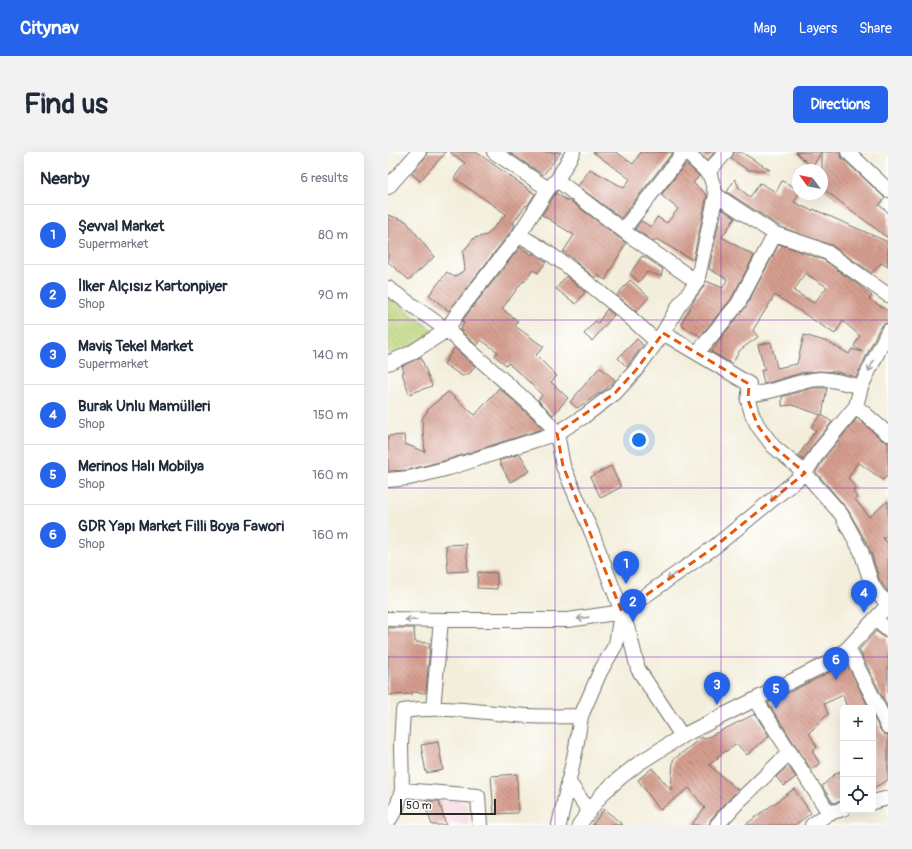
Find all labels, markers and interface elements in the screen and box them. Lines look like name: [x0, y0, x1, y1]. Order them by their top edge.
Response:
text: Citynav: [20, 16, 79, 40]
text: Map: [754, 20, 777, 37]
text: Layers: [799, 20, 837, 37]
text: Share: [859, 20, 892, 37]
button: Directions: [793, 86, 888, 123]
text: Find us: [24, 87, 108, 122]
north arrow: [792, 164, 828, 200]
text: Nearby: [40, 168, 89, 189]
text: 6 results: [301, 170, 348, 186]
text: Şevval Market: [78, 217, 164, 236]
text: 1: [50, 227, 56, 243]
text: 80 m: [318, 227, 348, 243]
text: Supermarket: [78, 236, 149, 252]
text: İlker Alçısız Kartonpiyer: [78, 277, 228, 296]
text: 2: [49, 287, 57, 303]
text: 90 m: [318, 287, 348, 303]
text: Shop: [78, 296, 105, 312]
text: Maviş Tekel Market: [78, 337, 193, 356]
text: 3: [49, 347, 57, 363]
text: 140 m: [312, 347, 348, 363]
text: Supermarket: [78, 356, 149, 372]
one-way arrow: [867, 360, 874, 372]
text: Burak Unlu Mamülleri: [78, 397, 210, 416]
text: 4: [49, 407, 57, 423]
text: 150 m: [313, 407, 348, 423]
text: Shop: [78, 416, 105, 432]
your location: [629, 430, 649, 450]
text: Merinos Halı Mobilya: [78, 457, 204, 476]
text: 5: [49, 467, 57, 483]
text: 160 m: [312, 467, 348, 483]
text: Shop: [78, 476, 105, 492]
one-way arrow: [770, 493, 781, 502]
text: GDR Yapı Market Filli Boya Fawori: [78, 517, 284, 536]
text: 6: [49, 527, 57, 543]
text: 160 m: [312, 527, 348, 543]
text: Shop: [78, 536, 105, 552]
pin: 1: [613, 551, 639, 584]
one-way arrow: [667, 572, 678, 580]
pin: 4: [851, 580, 877, 613]
pin: 2: [620, 589, 646, 622]
one-way arrow: [577, 614, 590, 622]
one-way arrow: [405, 616, 418, 623]
pin: 6: [823, 647, 849, 680]
pin: 3: [704, 672, 730, 705]
pin: 5: [763, 676, 789, 709]
map controls: [840, 705, 876, 813]
button: +: [840, 705, 876, 741]
button: −: [840, 741, 876, 777]
button: locate: [840, 777, 876, 813]
scale bar: [400, 797, 496, 816]
text: 50 m: [406, 799, 432, 812]

